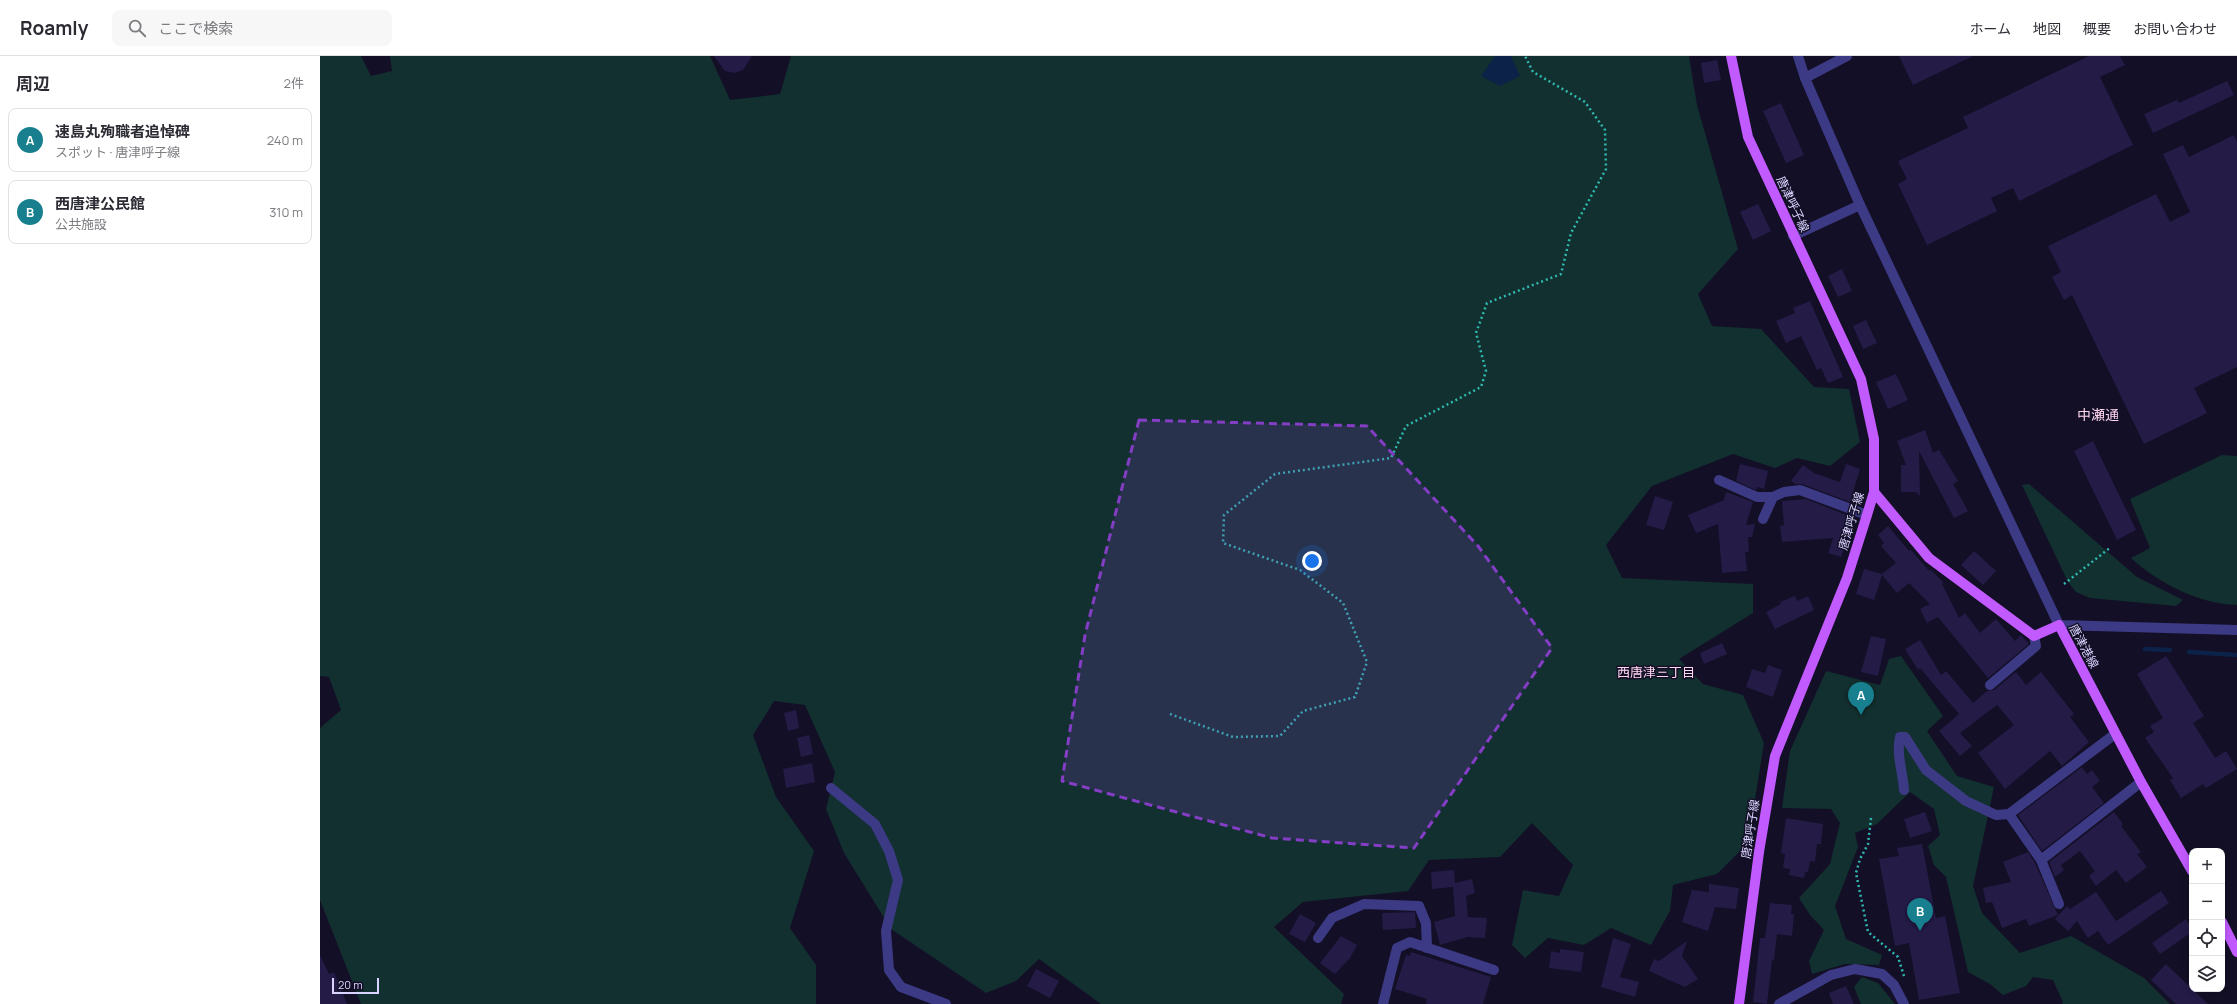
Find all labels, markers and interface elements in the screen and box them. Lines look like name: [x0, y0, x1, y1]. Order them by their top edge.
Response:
search box: [112, 10, 392, 46]
text: Roamly: [20, 15, 88, 41]
icon: search: [126, 17, 148, 39]
text: ここで検索: [158, 18, 233, 39]
text: ホーム: [1969, 19, 2011, 38]
text: 地図: [2033, 19, 2061, 38]
text: 概要: [2083, 19, 2111, 38]
text: お問い合わせ: [2133, 19, 2217, 38]
text: 周辺: [16, 72, 50, 95]
text: 2件: [284, 74, 304, 92]
text: 速島丸殉職者追悼碑: [55, 121, 190, 142]
text: A: [26, 131, 34, 149]
text: 240 m: [267, 131, 303, 149]
text: スポット · 唐津呼子線: [55, 143, 180, 161]
street label: 唐津呼子線: [1773, 173, 1813, 235]
text: 西唐津公民館: [55, 193, 145, 214]
text: B: [26, 203, 34, 221]
text: 310 m: [269, 203, 303, 221]
text: 公共施設: [55, 215, 107, 233]
district label: 中瀬通: [2077, 405, 2119, 424]
street label: 唐津呼子線: [1834, 490, 1868, 552]
your location: [1302, 551, 1322, 571]
street label: 唐津港線: [2065, 621, 2103, 671]
district label: 西唐津三丁目: [1617, 663, 1695, 681]
pin: A: [1848, 682, 1874, 715]
street label: 唐津呼子線: [1737, 798, 1763, 860]
map controls: [2189, 848, 2225, 992]
button: +: [2189, 848, 2225, 884]
button: −: [2189, 884, 2225, 920]
pin: B: [1907, 898, 1933, 931]
button: locate: [2189, 920, 2225, 956]
button: layers: [2189, 956, 2225, 992]
scale bar: [332, 976, 379, 995]
text: 20 m: [338, 977, 363, 992]

